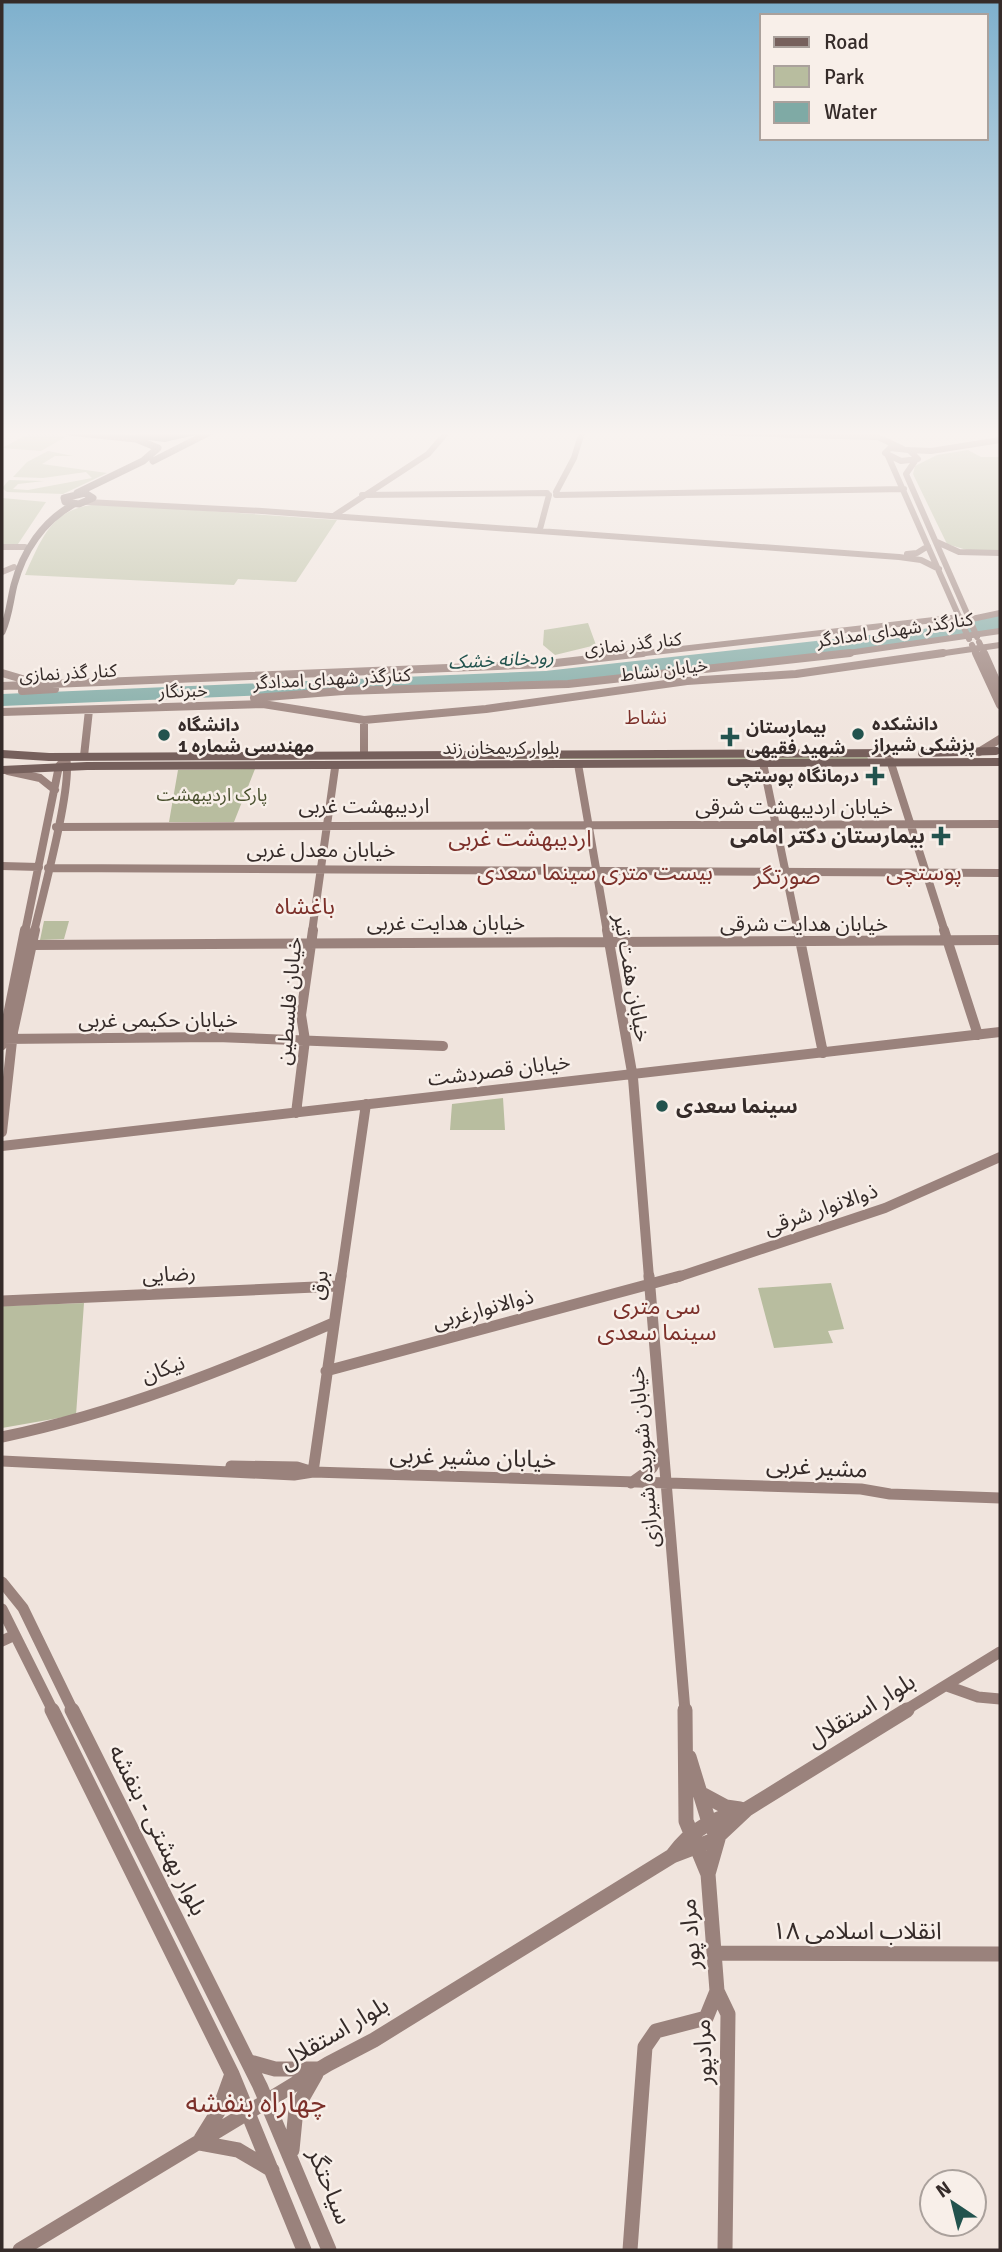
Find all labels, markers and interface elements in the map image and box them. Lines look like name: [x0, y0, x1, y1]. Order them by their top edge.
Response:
legend: [760, 14, 988, 140]
text: Road: [824, 29, 869, 55]
text: Park: [824, 64, 865, 90]
text: Water: [824, 99, 877, 125]
street label: کنارگذر شهدای امدادگر: [814, 608, 975, 652]
street label: کنار گذر نمازی: [583, 628, 683, 660]
water label: رودخانه خشک: [448, 645, 554, 675]
street label: خیابان نشاط: [619, 654, 709, 686]
street label: کنار گذر نمازی: [19, 659, 118, 687]
street label: کنارگذر شهدای امدادگر: [252, 664, 412, 694]
street label: خبرنگار: [157, 679, 208, 703]
district label: نشاط: [625, 706, 667, 730]
place label: دانشکده پزشکی شیراز: [871, 713, 975, 757]
place label: دانشگاه مهندسی شماره 1: [178, 714, 314, 757]
place label: بیمارستان شهید فقیهی: [746, 716, 846, 759]
marker: دانشکده پزشکی شیراز: [850, 726, 866, 742]
marker: دانشگاه مهندسی شماره 1: [156, 727, 172, 743]
marker: بیمارستان شهید فقیهی: [720, 727, 740, 747]
street label: بلوار کریمخان زند: [443, 737, 559, 759]
place label: درمانگاه پوستچی: [727, 765, 859, 788]
marker: درمانگاه پوستچی: [865, 766, 885, 786]
park label: پارک اردیبهشت: [157, 784, 267, 806]
street label: اردیبهشت غربی: [299, 793, 430, 819]
street label: خیابان اردیبهشت شرقی: [695, 794, 893, 820]
place label: بیمارستان دکتر امامی: [730, 823, 925, 849]
district label: اردیبهشت غربی: [448, 824, 592, 853]
marker: بیمارستان دکتر امامی: [931, 826, 951, 846]
street label: خیابان معدل غربی: [247, 837, 395, 863]
district label: بیست متری سینما سعدی: [477, 858, 713, 887]
district label: پوستچی: [886, 858, 962, 887]
district label: صورتگر: [752, 862, 821, 891]
district label: باغشاه: [275, 892, 335, 921]
street label: خیابان هدایت غربی: [367, 910, 525, 936]
street label: خیابان هفت تیر: [608, 911, 656, 1044]
street label: خیابان هدایت شرقی: [720, 911, 888, 937]
street label: خیابان فلسطین: [270, 936, 308, 1066]
street label: خیابان حکیمی غربی: [78, 1007, 238, 1033]
street label: خیابان قصردشت: [426, 1048, 572, 1092]
place label: سینما سعدی: [676, 1093, 798, 1119]
marker: سینما سعدی: [654, 1098, 670, 1114]
street label: ذوالانوار شرقی: [761, 1177, 881, 1241]
street label: رضایی: [141, 1260, 197, 1288]
street label: برق: [304, 1269, 334, 1301]
street label: ذوالانوارغربی: [430, 1283, 536, 1335]
district label: سی متری سینما سعدی: [597, 1292, 717, 1347]
street label: نیکان: [138, 1349, 188, 1389]
street label: خیابان شوریده شیرازی: [623, 1365, 665, 1549]
street label: خیابان مشیر غربی: [389, 1439, 557, 1475]
street label: مشیر غربی: [765, 1449, 869, 1485]
street label: بلوار استقلال: [801, 1666, 921, 1754]
street label: بلوار بهشتی - بنفشه: [102, 1739, 214, 1921]
street label: مراد پور: [673, 1897, 708, 1972]
street label: ۱۸ انقلاب اسلامی: [772, 1916, 942, 1946]
street label: بلوار استقلال: [274, 1990, 394, 2076]
street label: مرادپور: [687, 2018, 719, 2086]
district label: چهاراه بنفشه: [186, 2086, 326, 2120]
street label: سیاحتگر: [301, 2143, 359, 2228]
north arrow: [918, 2168, 988, 2238]
text: N: [932, 2176, 956, 2204]

